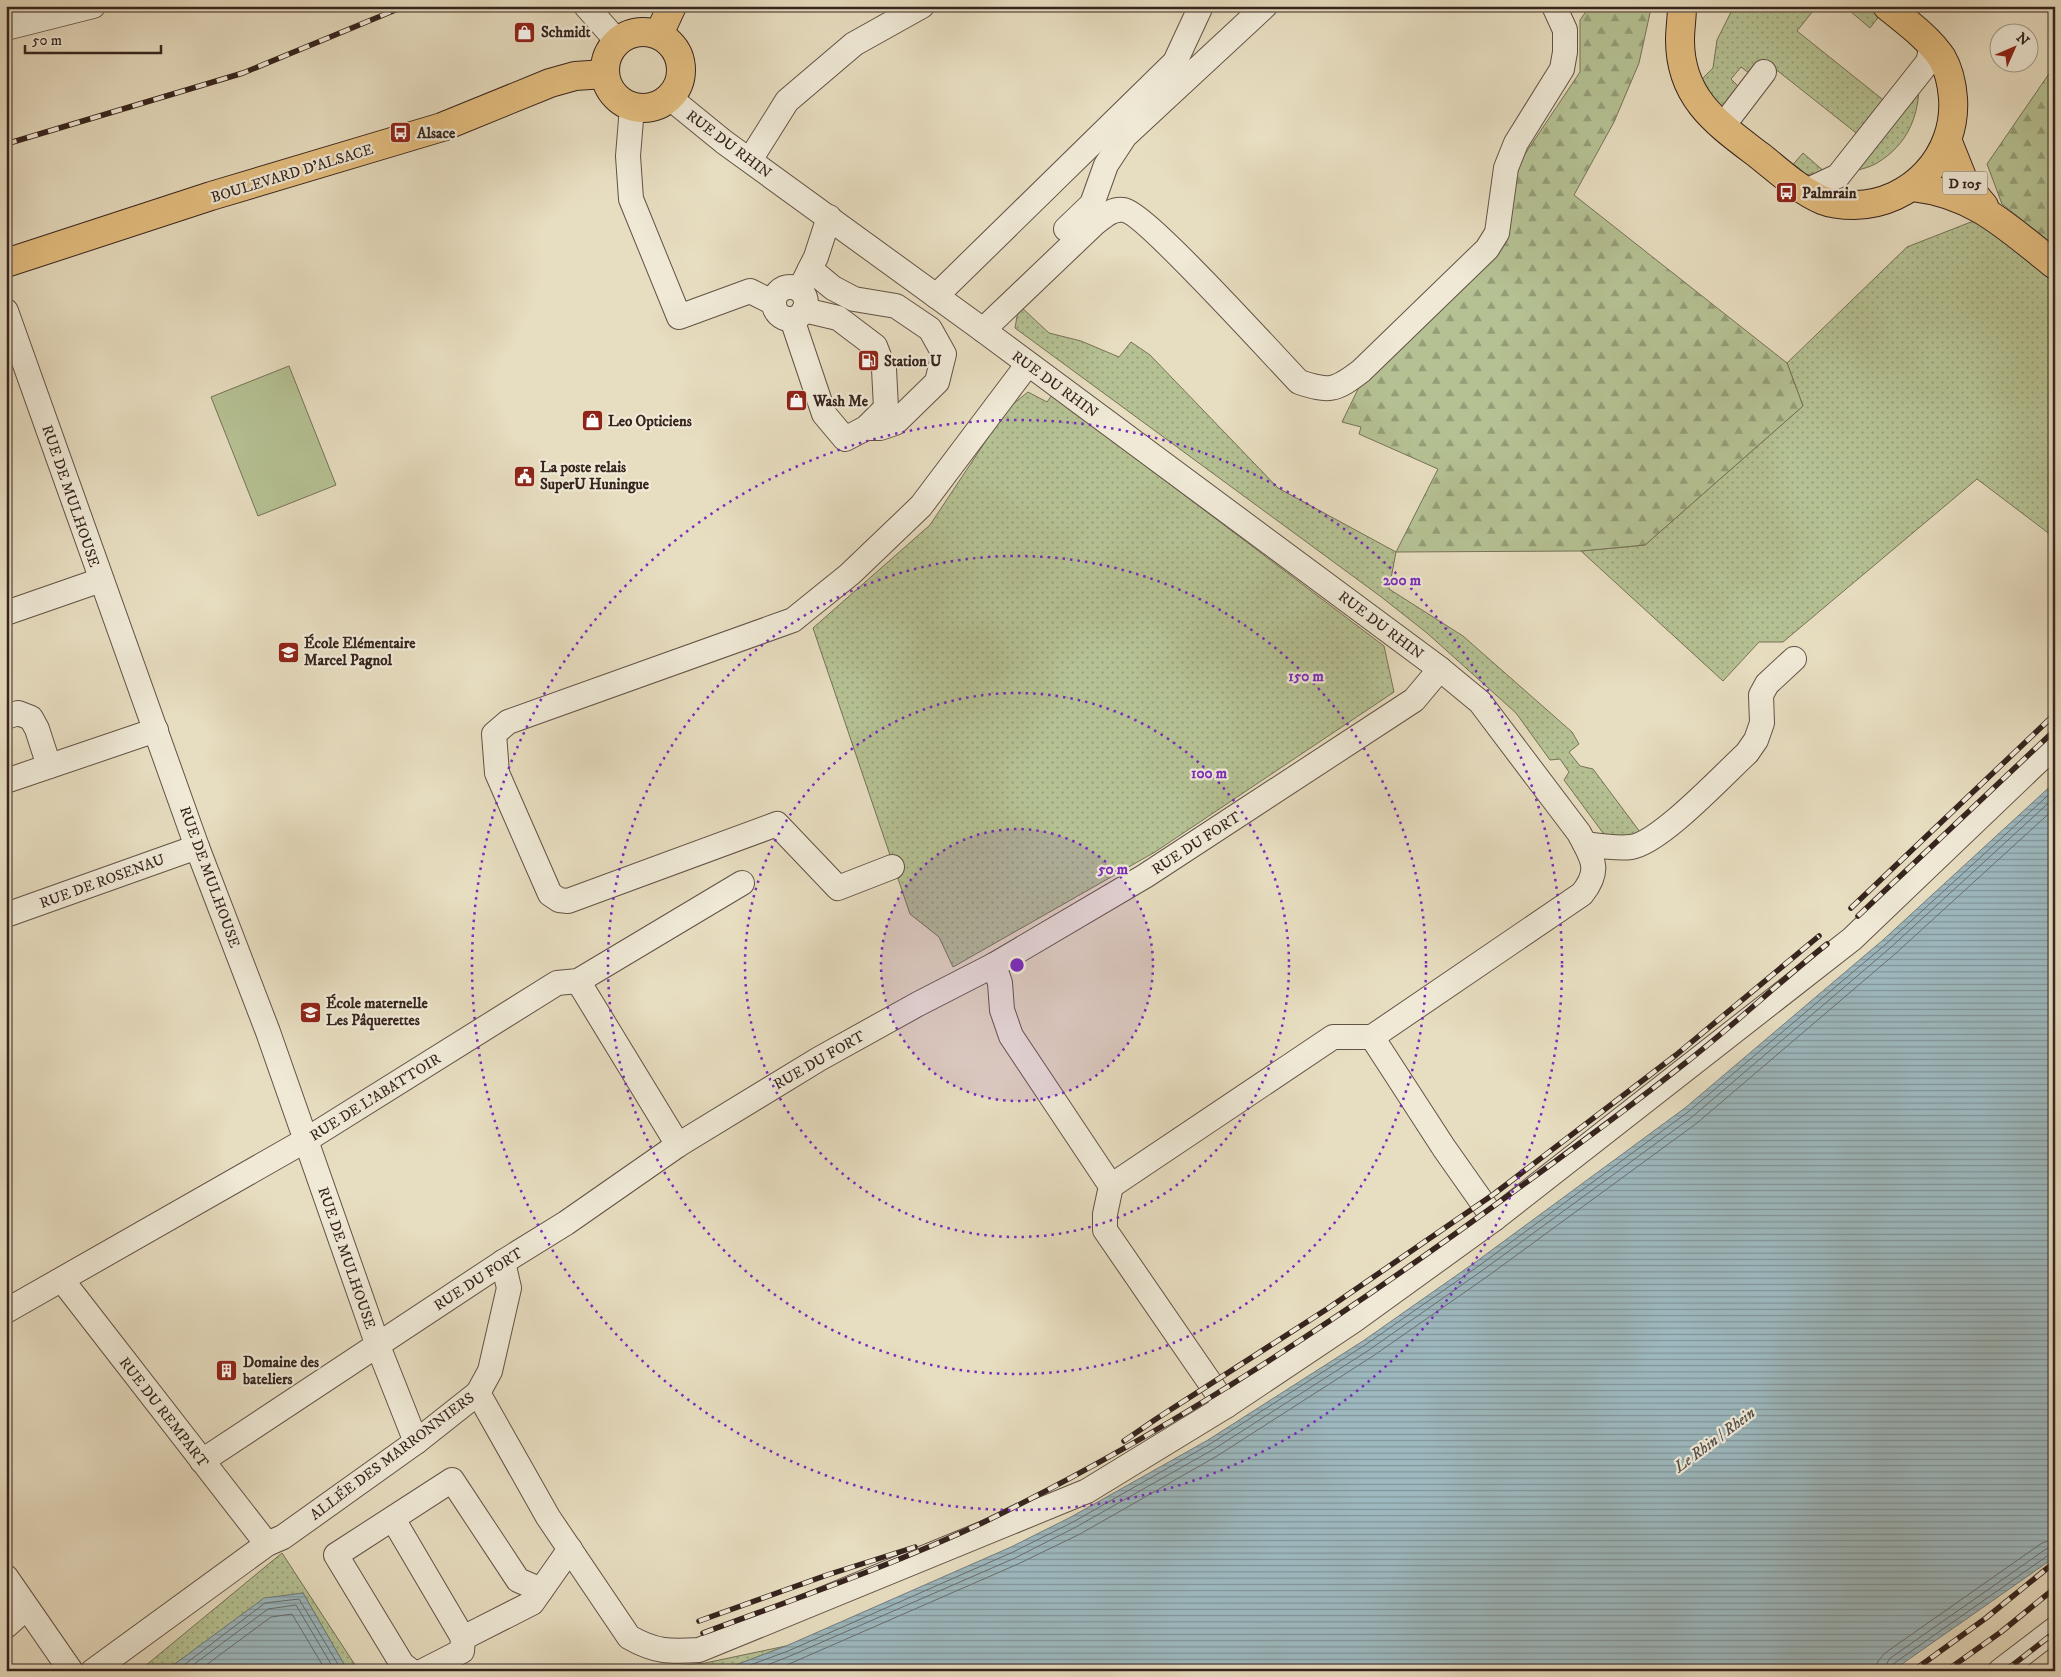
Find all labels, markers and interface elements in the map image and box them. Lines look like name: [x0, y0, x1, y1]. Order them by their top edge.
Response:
shop icon: Schmidt: [513, 20, 537, 44]
scale bar: [25, 22, 161, 54]
north arrow: [1988, 22, 2038, 72]
place label: Schmidt: [541, 23, 591, 42]
text: N: [2012, 29, 2033, 50]
text: 50 m: [32, 31, 62, 50]
street label: RUE DU RHIN: [682, 106, 775, 183]
bus stop icon: Alsace: [389, 121, 413, 145]
place label: Alsace: [416, 124, 456, 143]
street label: BOULEVARD D'ALSACE: [209, 140, 376, 207]
road number: D 105: [1942, 172, 1988, 194]
bus stop icon: Palmrain: [1774, 181, 1798, 205]
place label: Palmrain: [1802, 184, 1857, 203]
street label: RUE DU RHIN: [1008, 347, 1102, 422]
fuel station icon: Station U: [856, 349, 880, 373]
place label: Station U: [884, 352, 942, 371]
shop icon: Wash Me: [785, 389, 809, 413]
place label: Wash Me: [812, 392, 869, 411]
shop icon: Leo Opticiens: [580, 409, 604, 433]
place label: Leo Opticiens: [608, 412, 692, 431]
street label: RUE DE MULHOUSE: [37, 423, 104, 570]
place label: La poste relais SuperU Huningue: [540, 458, 650, 494]
public building icon: La poste relais SuperU Huningue: [512, 464, 536, 488]
text: 200 m: [1383, 571, 1422, 590]
street label: RUE DU RHIN: [1334, 587, 1427, 664]
place label: École Elémentaire Marcel Pagnol: [304, 633, 416, 670]
school or university icon: École Elémentaire Marcel Pagnol: [276, 640, 300, 664]
text: 150 m: [1288, 667, 1324, 686]
text: 100 m: [1191, 764, 1228, 783]
street label: RUE DE MULHOUSE: [175, 804, 244, 951]
street label: RUE DU FORT: [1148, 807, 1245, 879]
street label: RUE DE ROSENAU: [37, 850, 168, 913]
text: 50 m: [1097, 860, 1129, 879]
centre of rings: [1008, 956, 1026, 974]
place label: École maternelle Les Pâquerettes: [326, 993, 428, 1031]
school or university icon: École maternelle Les Pâquerettes: [298, 1000, 322, 1024]
street label: RUE DU FORT: [770, 1026, 869, 1094]
street label: RUE DE L'ABATTOIR: [306, 1049, 444, 1145]
street label: RUE DE MULHOUSE: [313, 1185, 380, 1332]
street label: RUE DU FORT: [430, 1243, 527, 1315]
street label: RUE DU REMPART: [115, 1353, 213, 1472]
place label: Domaine des bateliers: [242, 1353, 319, 1389]
building icon: Domaine des bateliers: [215, 1359, 239, 1383]
street label: ALLÉE DES MARRONNIERS: [306, 1388, 478, 1525]
water label: Le Rhin / Rhein: [1669, 1403, 1759, 1477]

